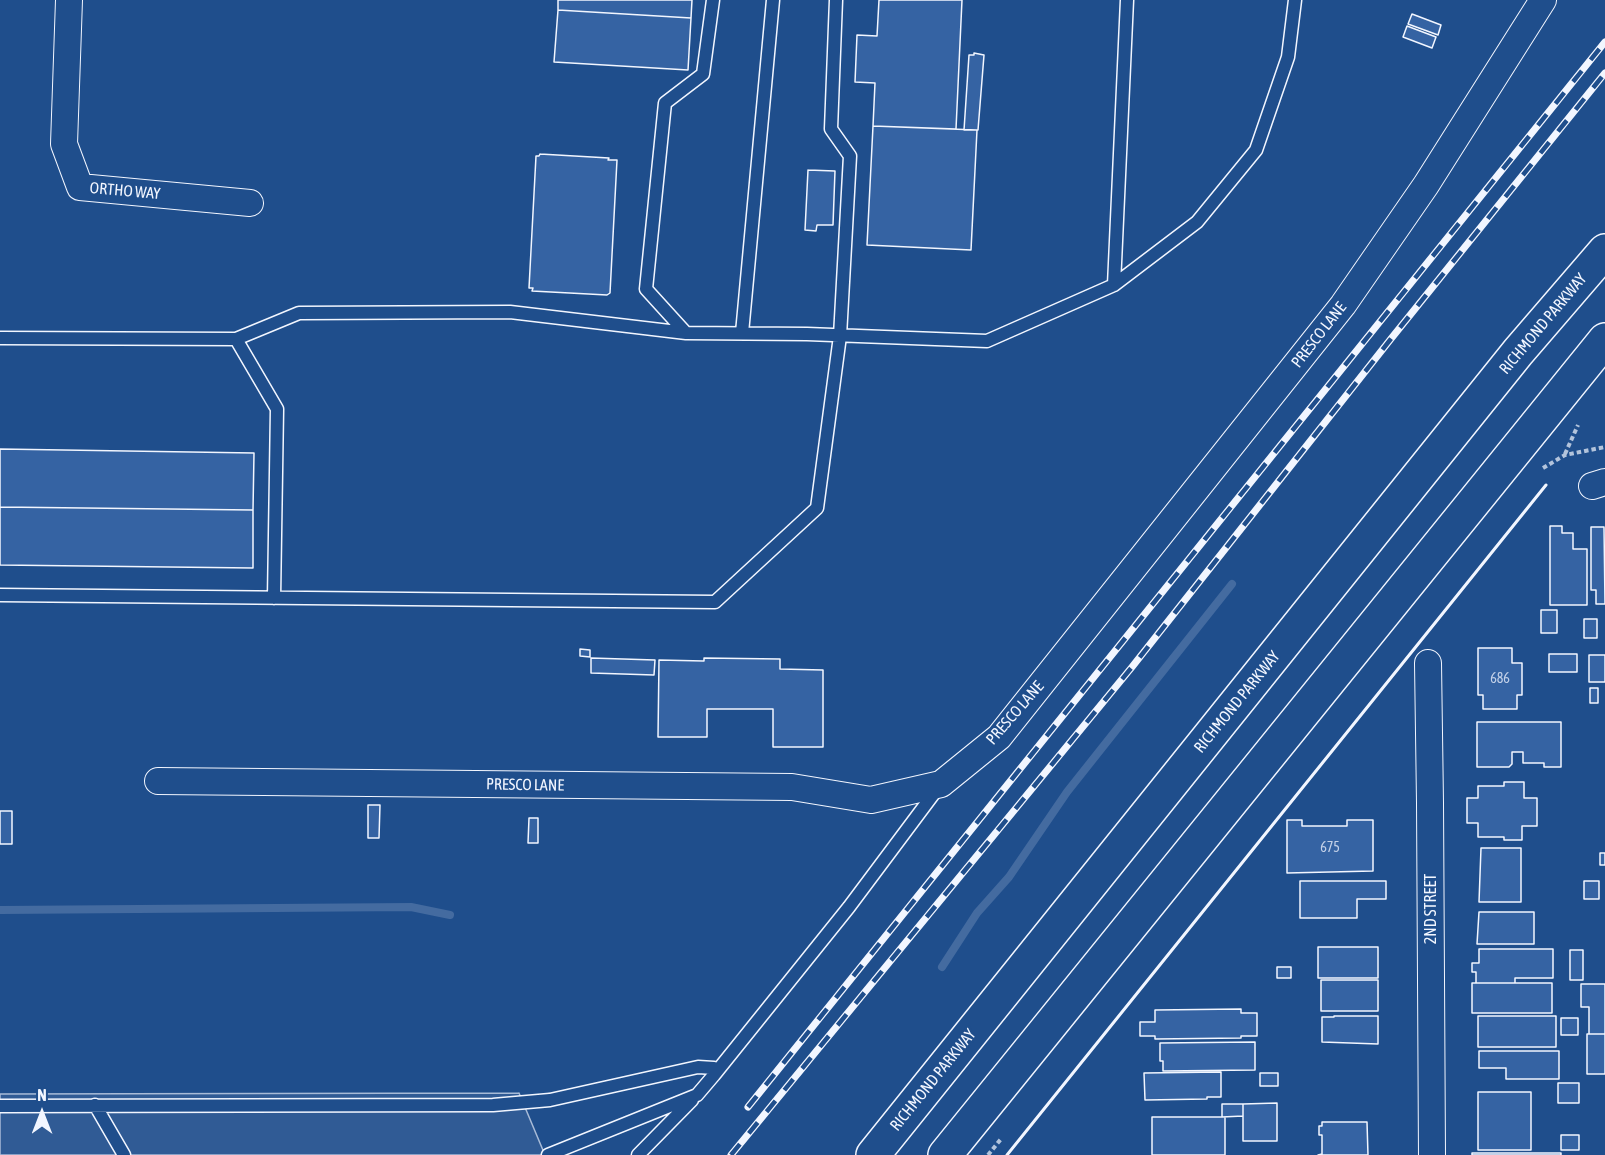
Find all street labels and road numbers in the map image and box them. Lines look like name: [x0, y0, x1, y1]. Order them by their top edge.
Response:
street label: ORTHO WAY: [89, 178, 161, 204]
street label: RICHMOND PARKWAY: [1495, 270, 1591, 378]
street label: PRESCO LANE: [1287, 298, 1351, 372]
street label: RICHMOND PARKWAY: [1190, 647, 1284, 757]
street label: PRESCO LANE: [982, 677, 1048, 749]
street label: PRESCO LANE: [486, 775, 564, 795]
street label: 2ND STREET: [1421, 874, 1441, 944]
street label: RICHMOND PARKWAY: [886, 1025, 980, 1135]

